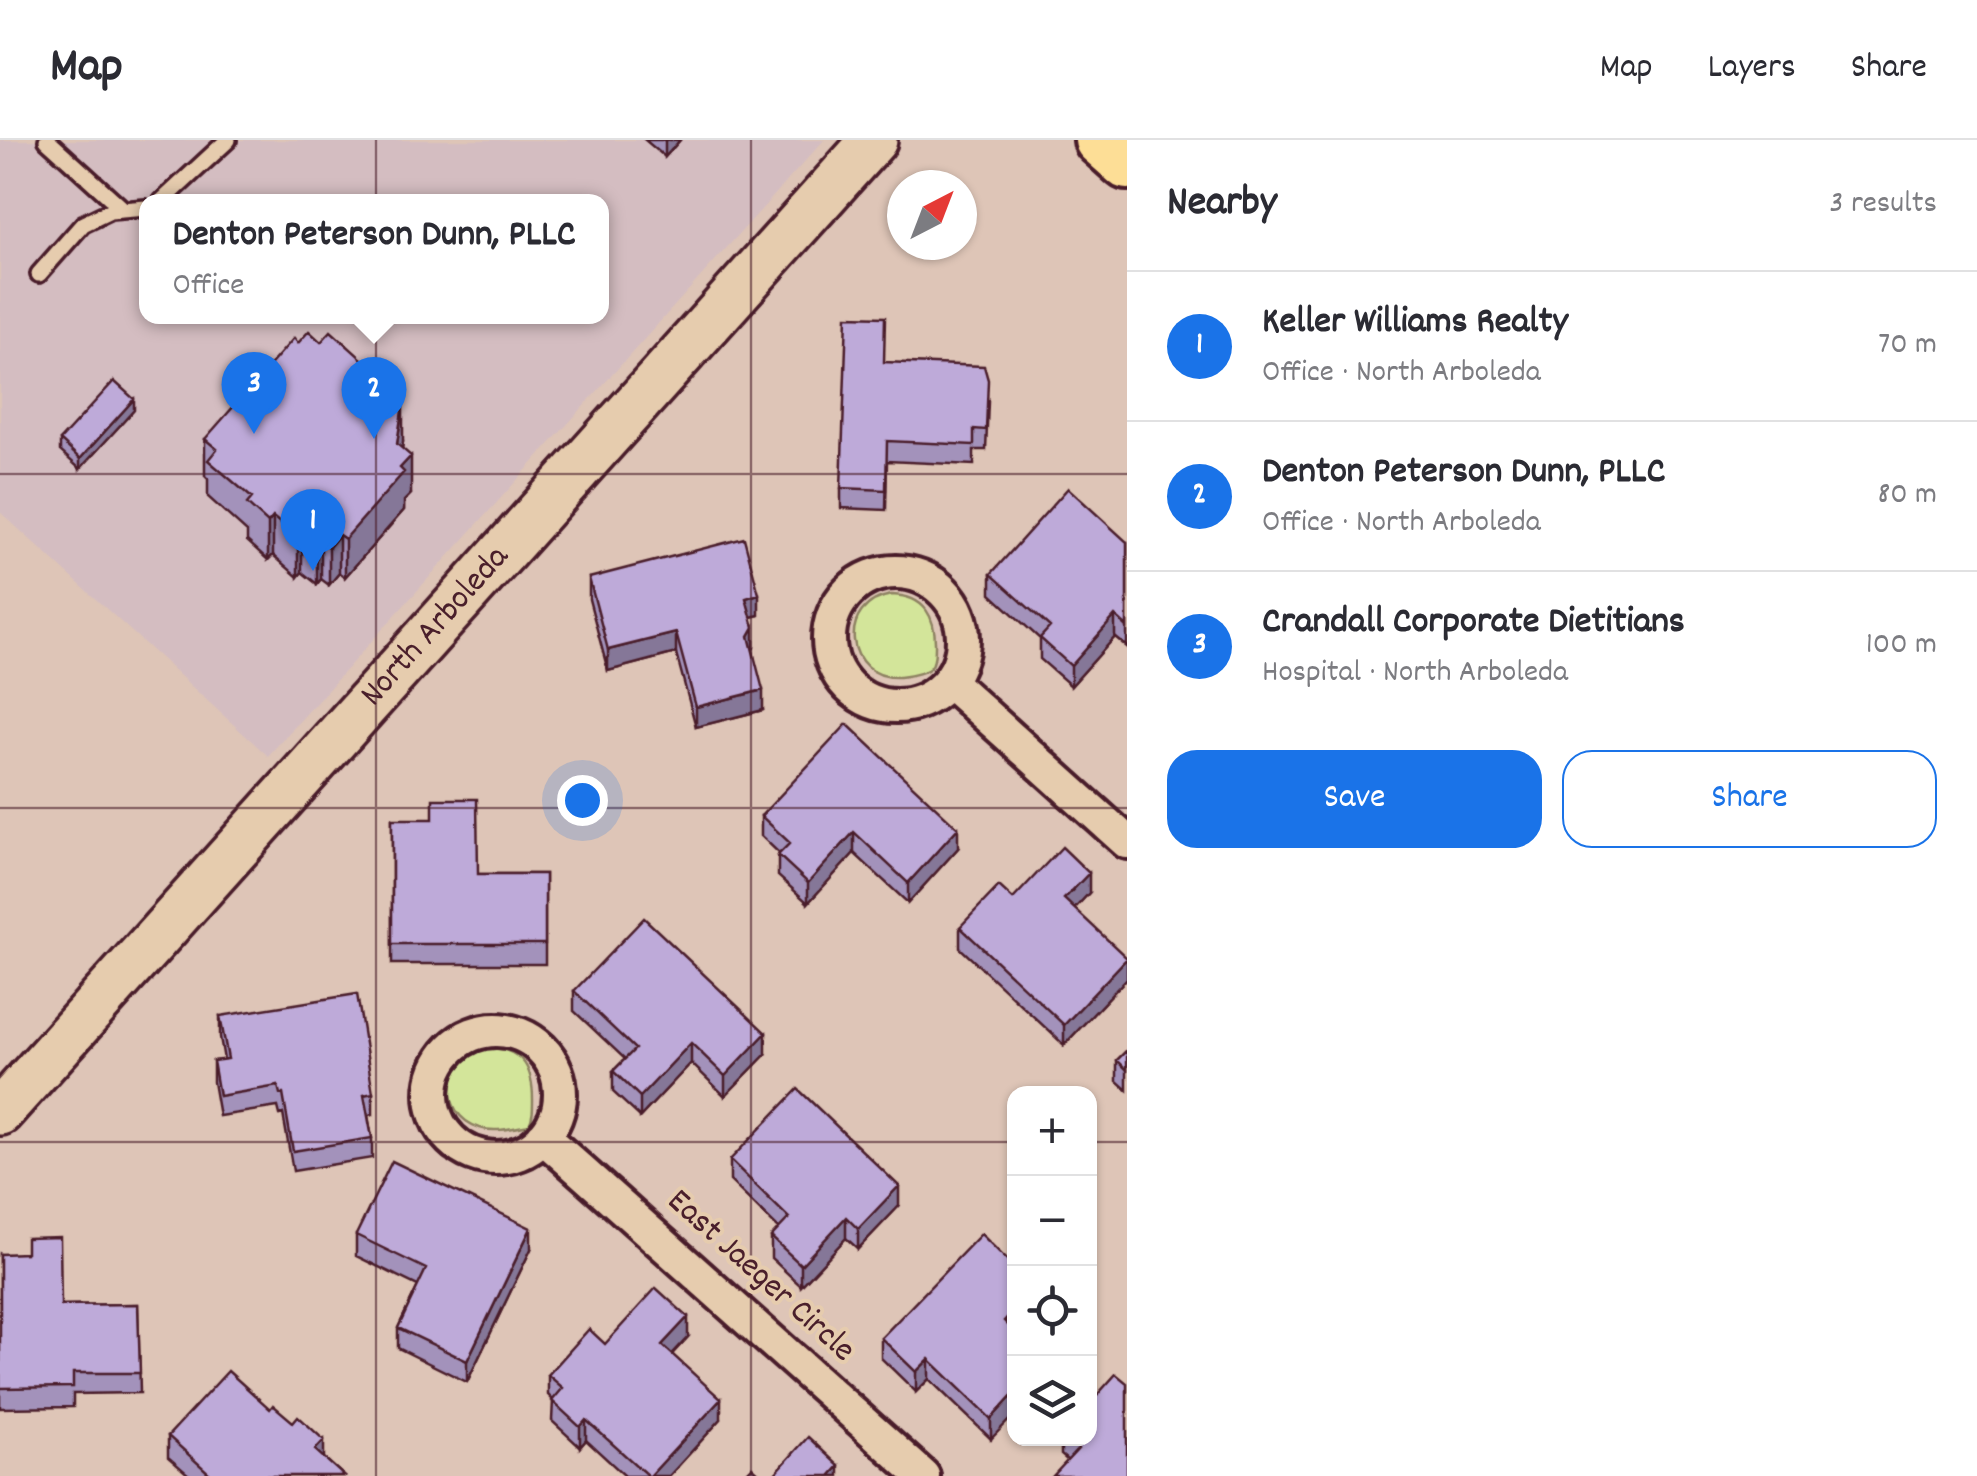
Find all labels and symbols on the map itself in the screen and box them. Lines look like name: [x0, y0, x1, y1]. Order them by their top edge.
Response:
north arrow: [887, 170, 977, 260]
pin: 3: [222, 352, 286, 434]
pin: 2: [342, 356, 406, 439]
pin: 1: [280, 488, 346, 571]
street label: North Arboleda: [350, 535, 523, 719]
your location: [557, 775, 608, 826]
street label: East Jaeger Circle: [655, 1179, 865, 1375]

